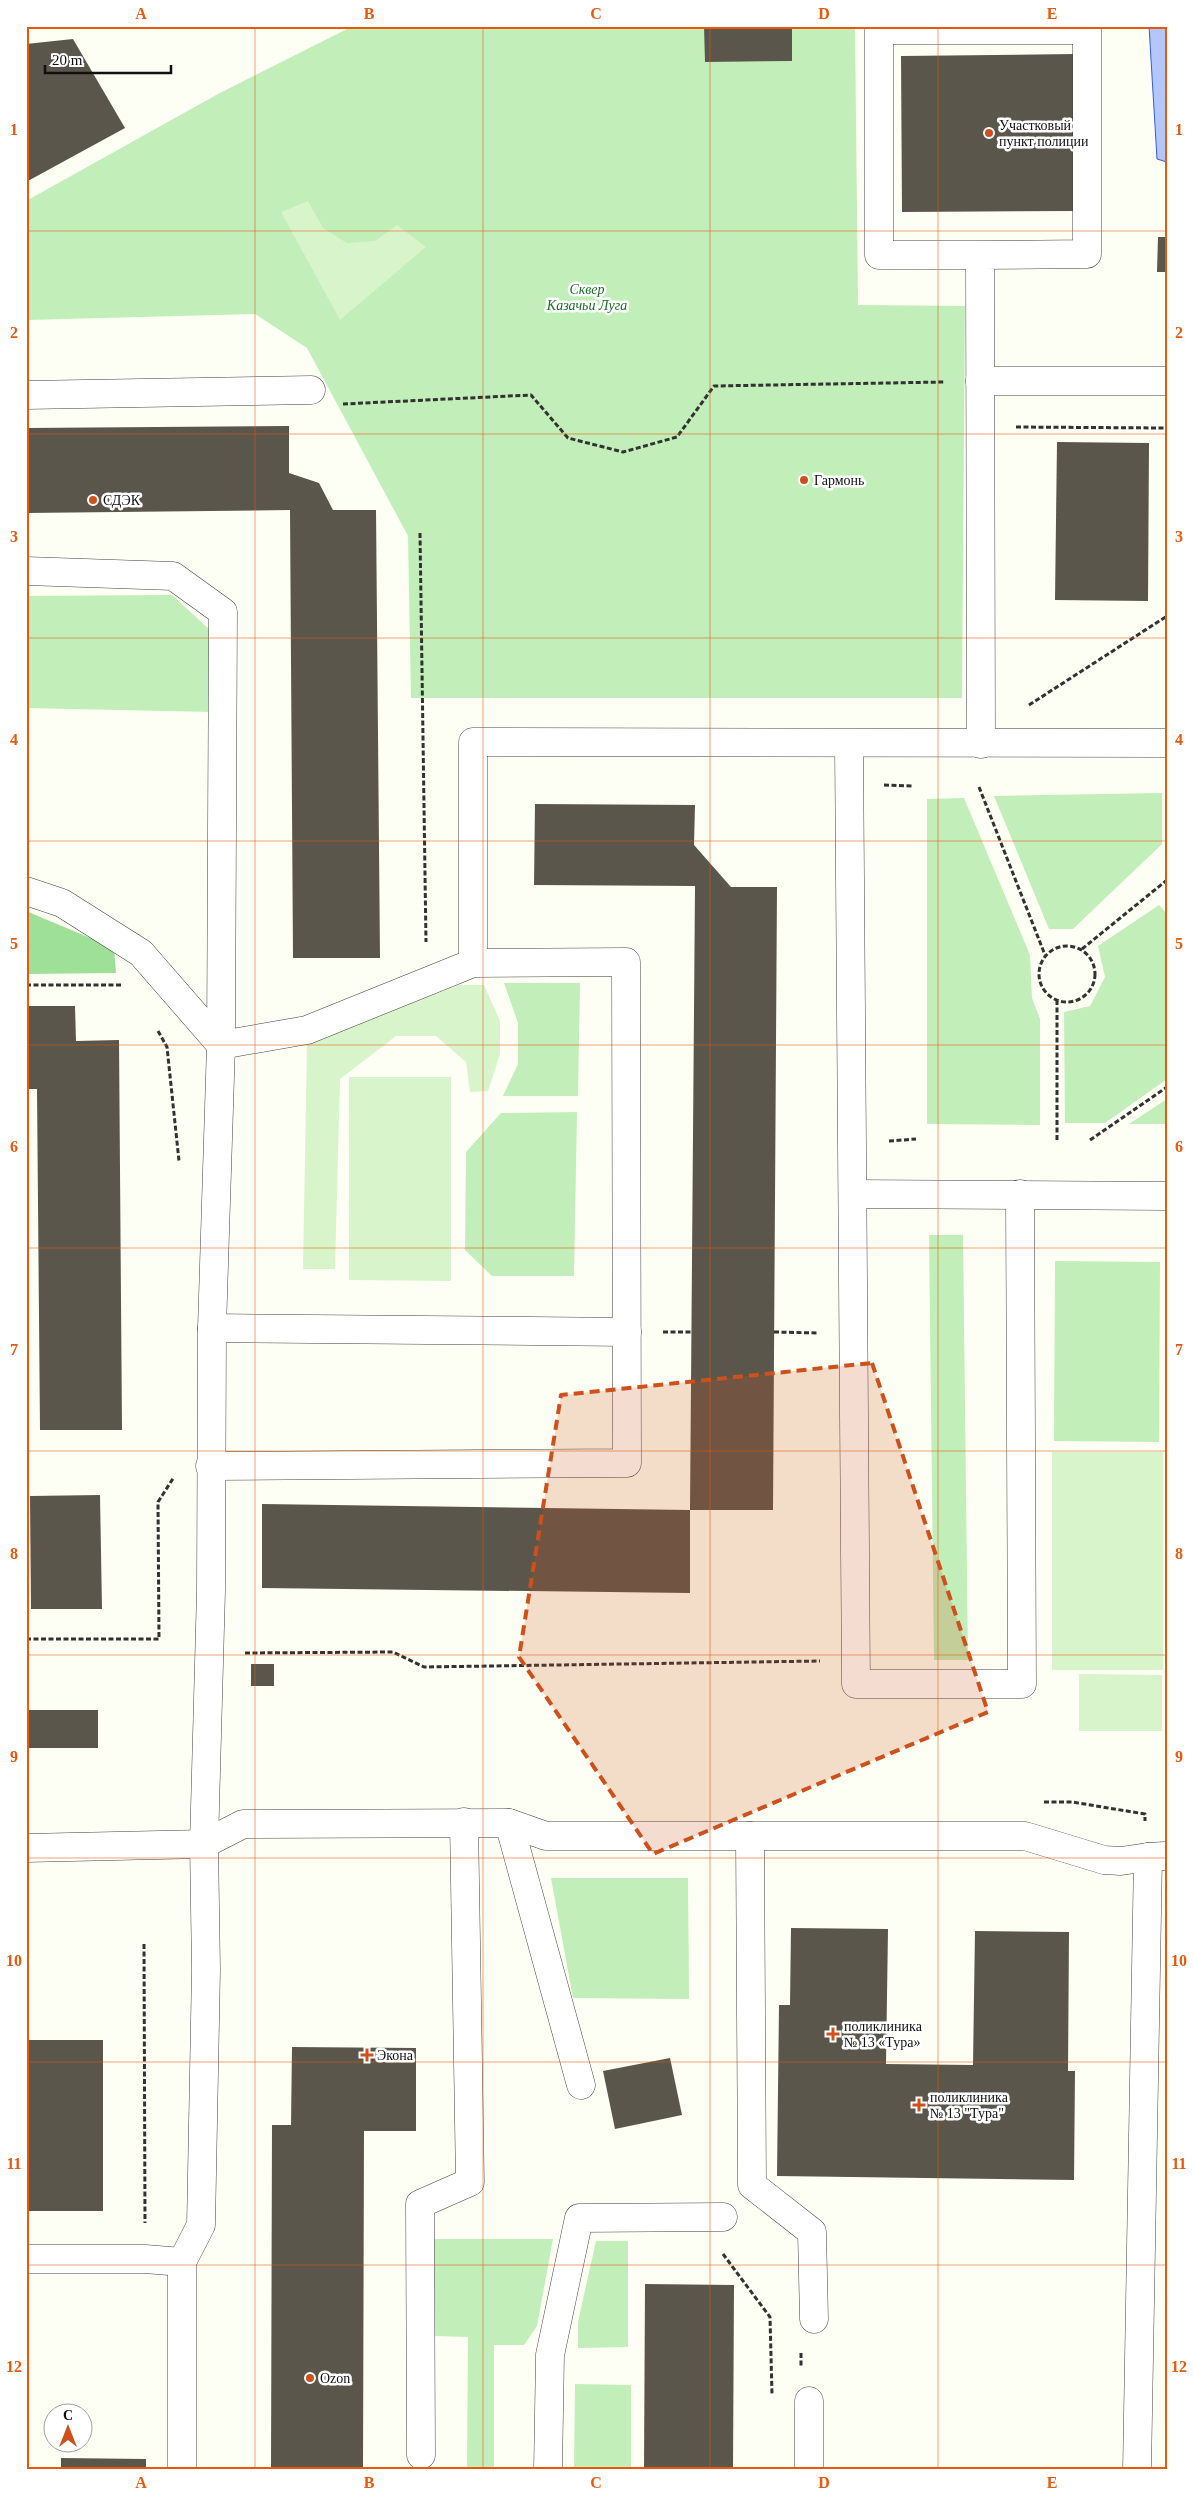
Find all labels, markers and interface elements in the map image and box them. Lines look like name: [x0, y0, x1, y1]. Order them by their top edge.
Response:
text: A: [135, 5, 147, 22]
text: B: [364, 5, 375, 22]
text: C: [590, 5, 602, 22]
text: D: [818, 5, 830, 22]
text: E: [1047, 5, 1057, 22]
scale bar: [45, 42, 171, 74]
text: 20 m: [52, 52, 83, 68]
place label: Участковый пункт полиции: [999, 118, 1089, 149]
text: 1: [10, 121, 18, 138]
text: 1: [1175, 121, 1183, 138]
marker: Участковый пункт полиции: [983, 127, 995, 139]
park label: Сквер Казачьи Луга: [546, 282, 627, 313]
text: 2: [10, 324, 18, 341]
text: 2: [1175, 324, 1183, 341]
place label: Гармонь: [814, 473, 864, 488]
marker: Гармонь: [798, 474, 810, 486]
place label: СДЭК: [103, 493, 141, 508]
marker: СДЭК: [87, 494, 99, 506]
text: 3: [10, 528, 18, 545]
text: 3: [1175, 528, 1183, 545]
text: 4: [10, 731, 18, 748]
text: 4: [1175, 731, 1183, 748]
text: 5: [10, 935, 18, 952]
text: 5: [1175, 935, 1183, 952]
text: 6: [10, 1138, 18, 1155]
text: 6: [1175, 1138, 1183, 1155]
text: 7: [10, 1341, 18, 1358]
text: 7: [1175, 1341, 1183, 1358]
text: 8: [10, 1545, 18, 1562]
text: 8: [1175, 1545, 1183, 1562]
text: 9: [10, 1748, 18, 1765]
text: 9: [1175, 1748, 1183, 1765]
text: 10: [6, 1952, 22, 1969]
text: 10: [1171, 1952, 1187, 1969]
place label: поликлиника № 13 «Тура»: [844, 2019, 923, 2050]
marker: поликлиника № 13 «Тура»: [826, 2027, 840, 2041]
place label: Экона: [377, 2048, 414, 2063]
marker: Экона: [361, 2049, 373, 2061]
place label: поликлиника № 13 "Тура": [930, 2090, 1009, 2121]
marker: поликлиника № 13 "Тура": [912, 2098, 926, 2112]
text: 11: [6, 2155, 22, 2172]
text: 11: [1171, 2155, 1187, 2172]
text: 12: [6, 2358, 22, 2375]
text: 12: [1171, 2358, 1187, 2375]
place label: Ozon: [320, 2371, 350, 2386]
marker: Ozon: [304, 2372, 316, 2384]
north arrow: [42, 2404, 92, 2454]
text: С: [63, 2408, 73, 2423]
text: A: [135, 2474, 147, 2491]
text: B: [364, 2474, 375, 2491]
text: C: [590, 2474, 602, 2491]
text: D: [818, 2474, 830, 2491]
text: E: [1047, 2474, 1057, 2491]

